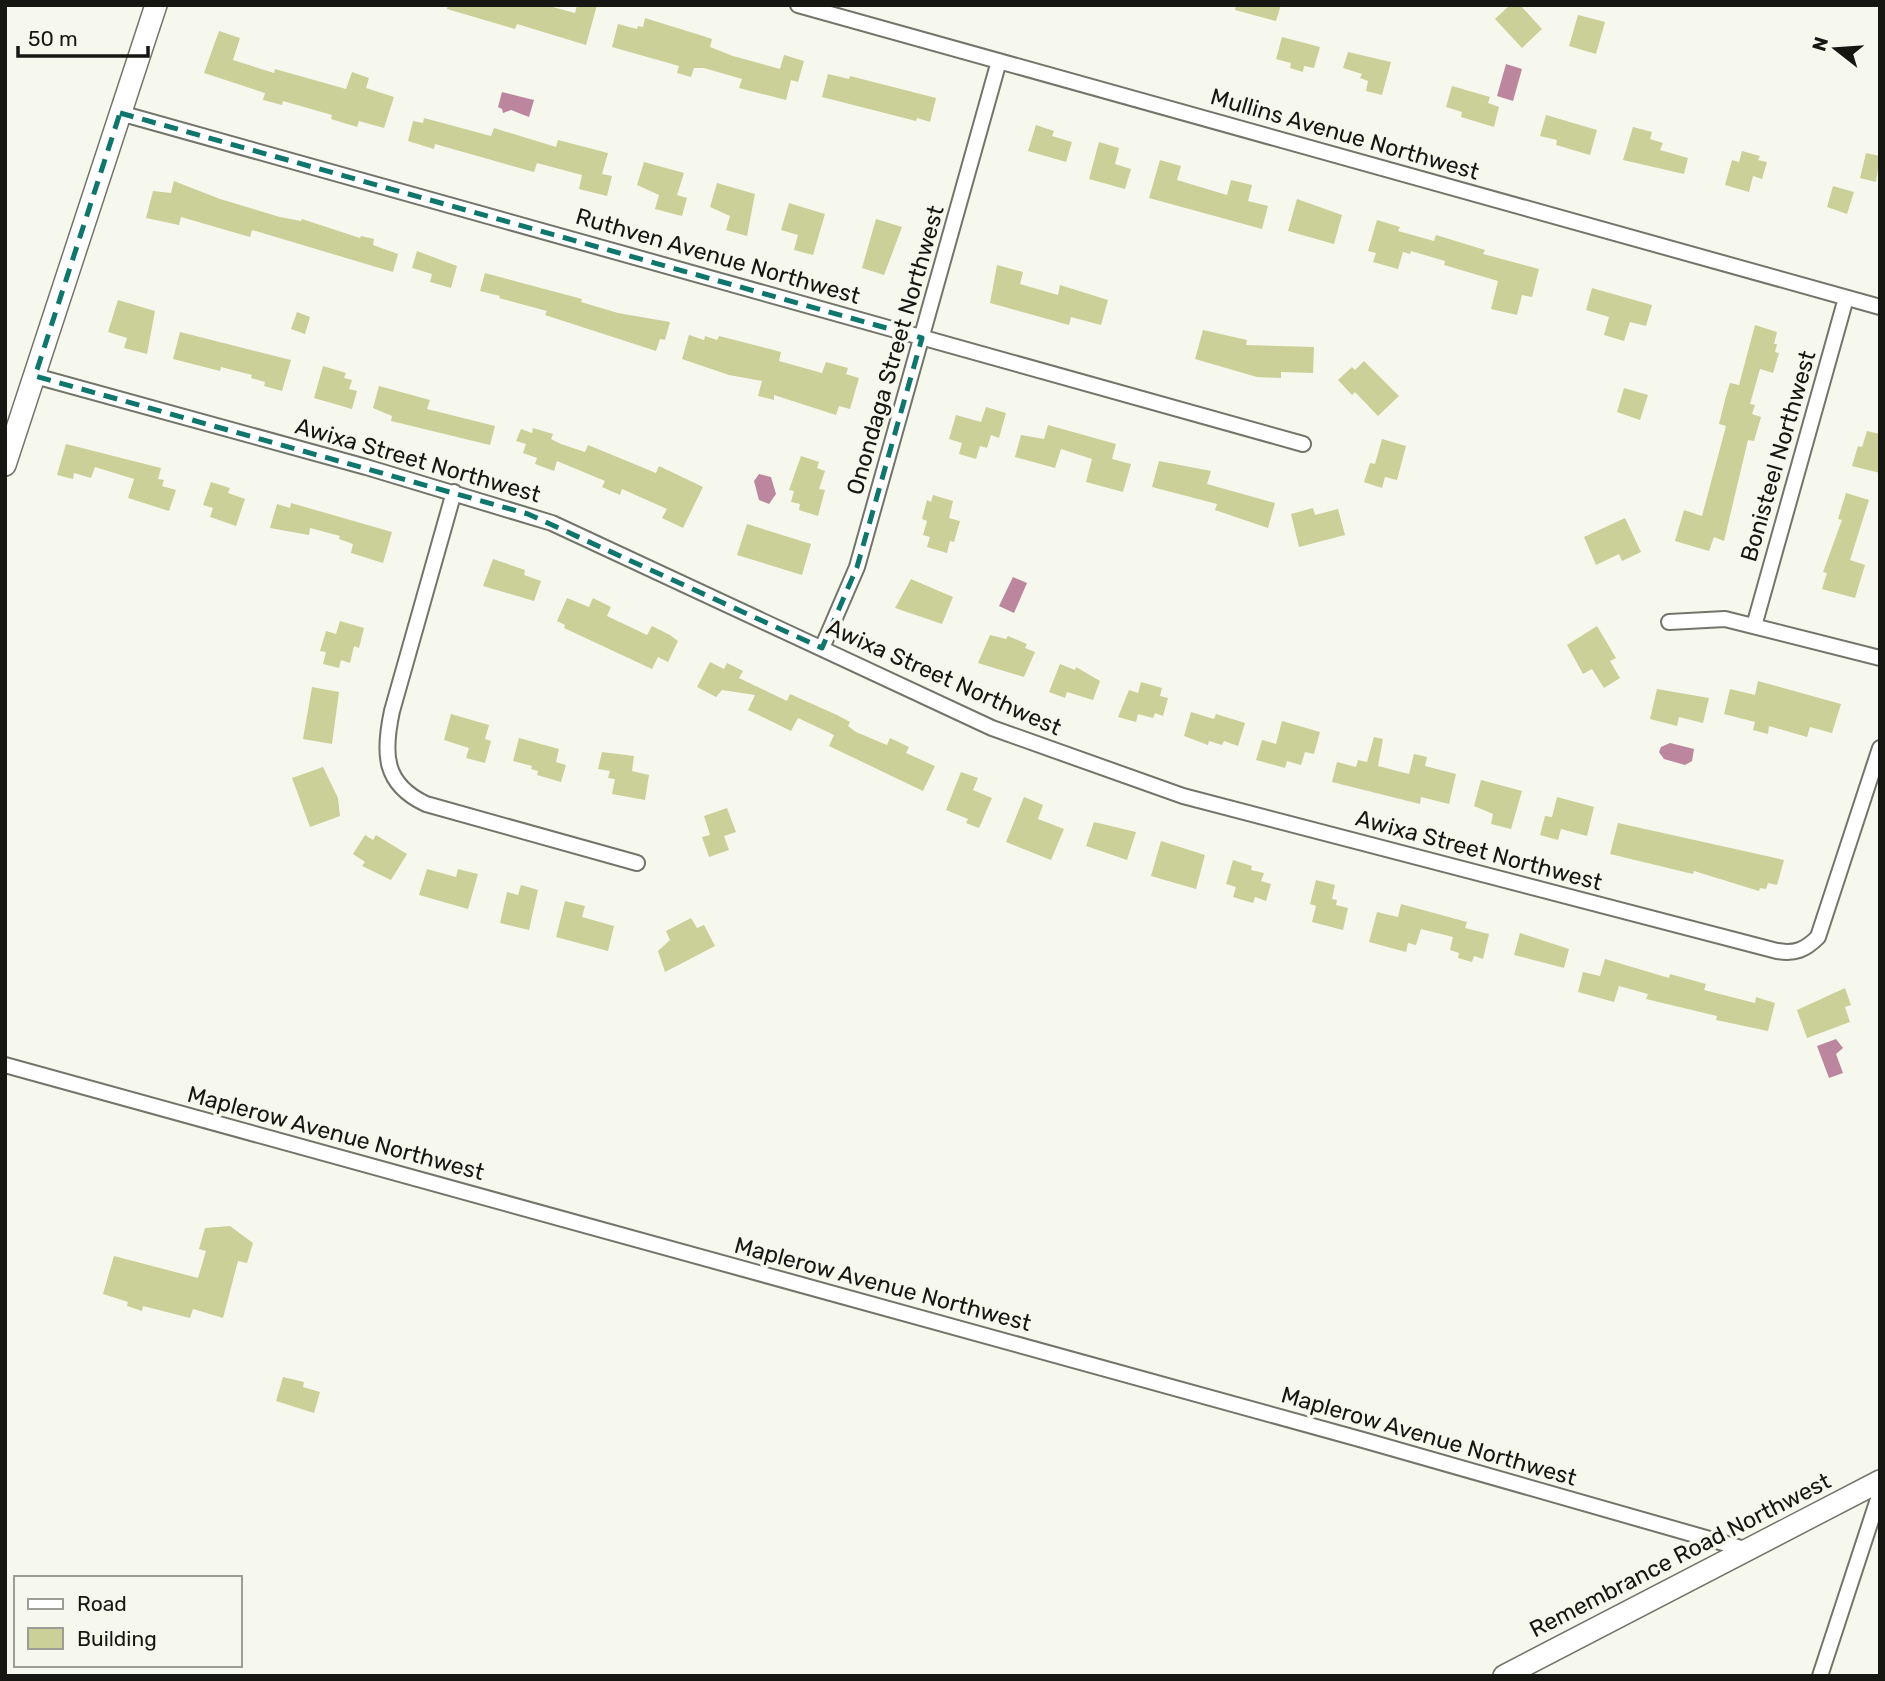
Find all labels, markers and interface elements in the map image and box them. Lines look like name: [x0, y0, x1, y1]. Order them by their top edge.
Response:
scale bar: [18, 14, 147, 58]
north arrow: [1801, 14, 1871, 84]
text: 50 m: [28, 26, 78, 51]
text: N: [1807, 34, 1833, 54]
street label: Mullins Avenue Northwest: [1207, 82, 1483, 186]
street label: Ruthven Avenue Northwest: [573, 202, 863, 310]
street label: Onondaga Street Northwest: [840, 202, 950, 498]
street label: Bonisteel Northwest: [1734, 347, 1822, 565]
street label: Awixa Street Northwest: [292, 412, 544, 508]
street label: Awixa Street Northwest: [822, 613, 1066, 741]
street label: Awixa Street Northwest: [1353, 804, 1605, 896]
street label: Maplerow Avenue Northwest: [185, 1080, 487, 1186]
street label: Maplerow Avenue Northwest: [732, 1231, 1034, 1337]
street label: Maplerow Avenue Northwest: [1278, 1380, 1580, 1492]
street label: Remembrance Road Northwest: [1525, 1467, 1835, 1643]
legend: [14, 1576, 242, 1667]
text: Road: [77, 1591, 127, 1616]
text: Building: [77, 1626, 157, 1651]

